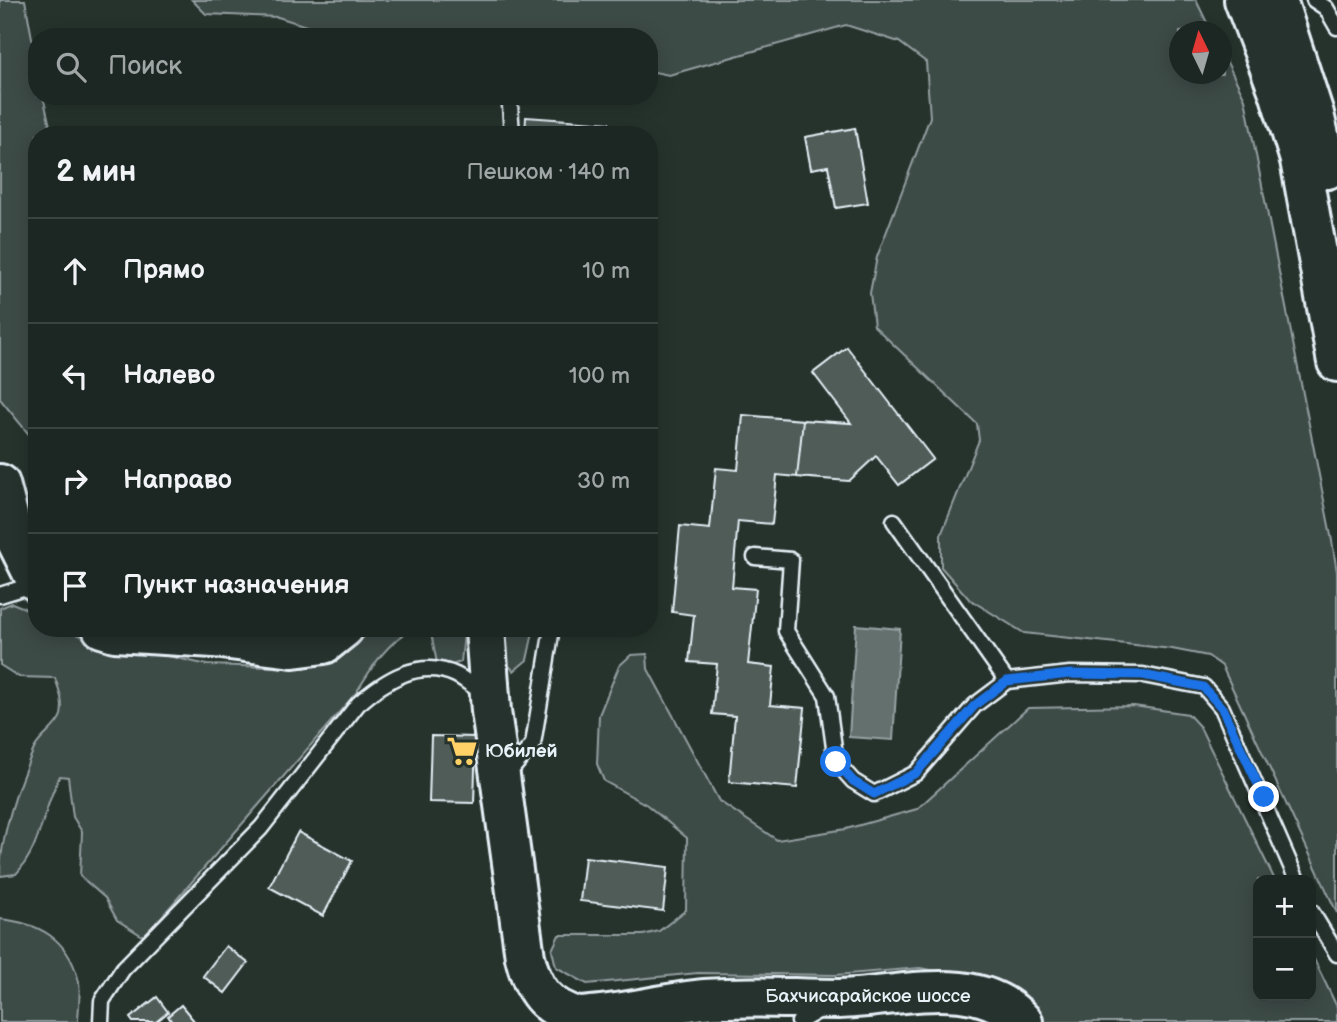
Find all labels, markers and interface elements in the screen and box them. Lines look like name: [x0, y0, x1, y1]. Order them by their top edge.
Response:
north arrow: [1169, 21, 1232, 84]
search box: [28, 28, 658, 105]
icon: search: [52, 48, 90, 86]
text: Поиск: [108, 51, 182, 82]
text: 2 мин: [56, 154, 136, 190]
text: Пешком · 140 m: [467, 158, 630, 186]
icon: ahead: [56, 252, 94, 290]
text: Прямо: [123, 255, 205, 286]
text: 10 m: [582, 257, 630, 285]
icon: left: [56, 357, 94, 395]
text: Налево: [123, 360, 215, 391]
text: 100 m: [569, 362, 630, 390]
icon: right: [56, 462, 94, 500]
text: Направо: [123, 465, 232, 496]
text: 30 m: [577, 467, 630, 495]
icon: arrive: [56, 567, 94, 605]
text: Пункт назначения: [123, 570, 349, 601]
supermarket icon: Юбилей: [445, 734, 479, 768]
place label: Юбилей: [485, 740, 558, 763]
route start: [820, 746, 851, 777]
route end: [1248, 781, 1279, 812]
map controls: [1253, 875, 1316, 1001]
button: +: [1253, 875, 1316, 938]
button: −: [1253, 938, 1316, 1001]
street label: Бахчисарайское шоссе: [765, 985, 971, 1008]

